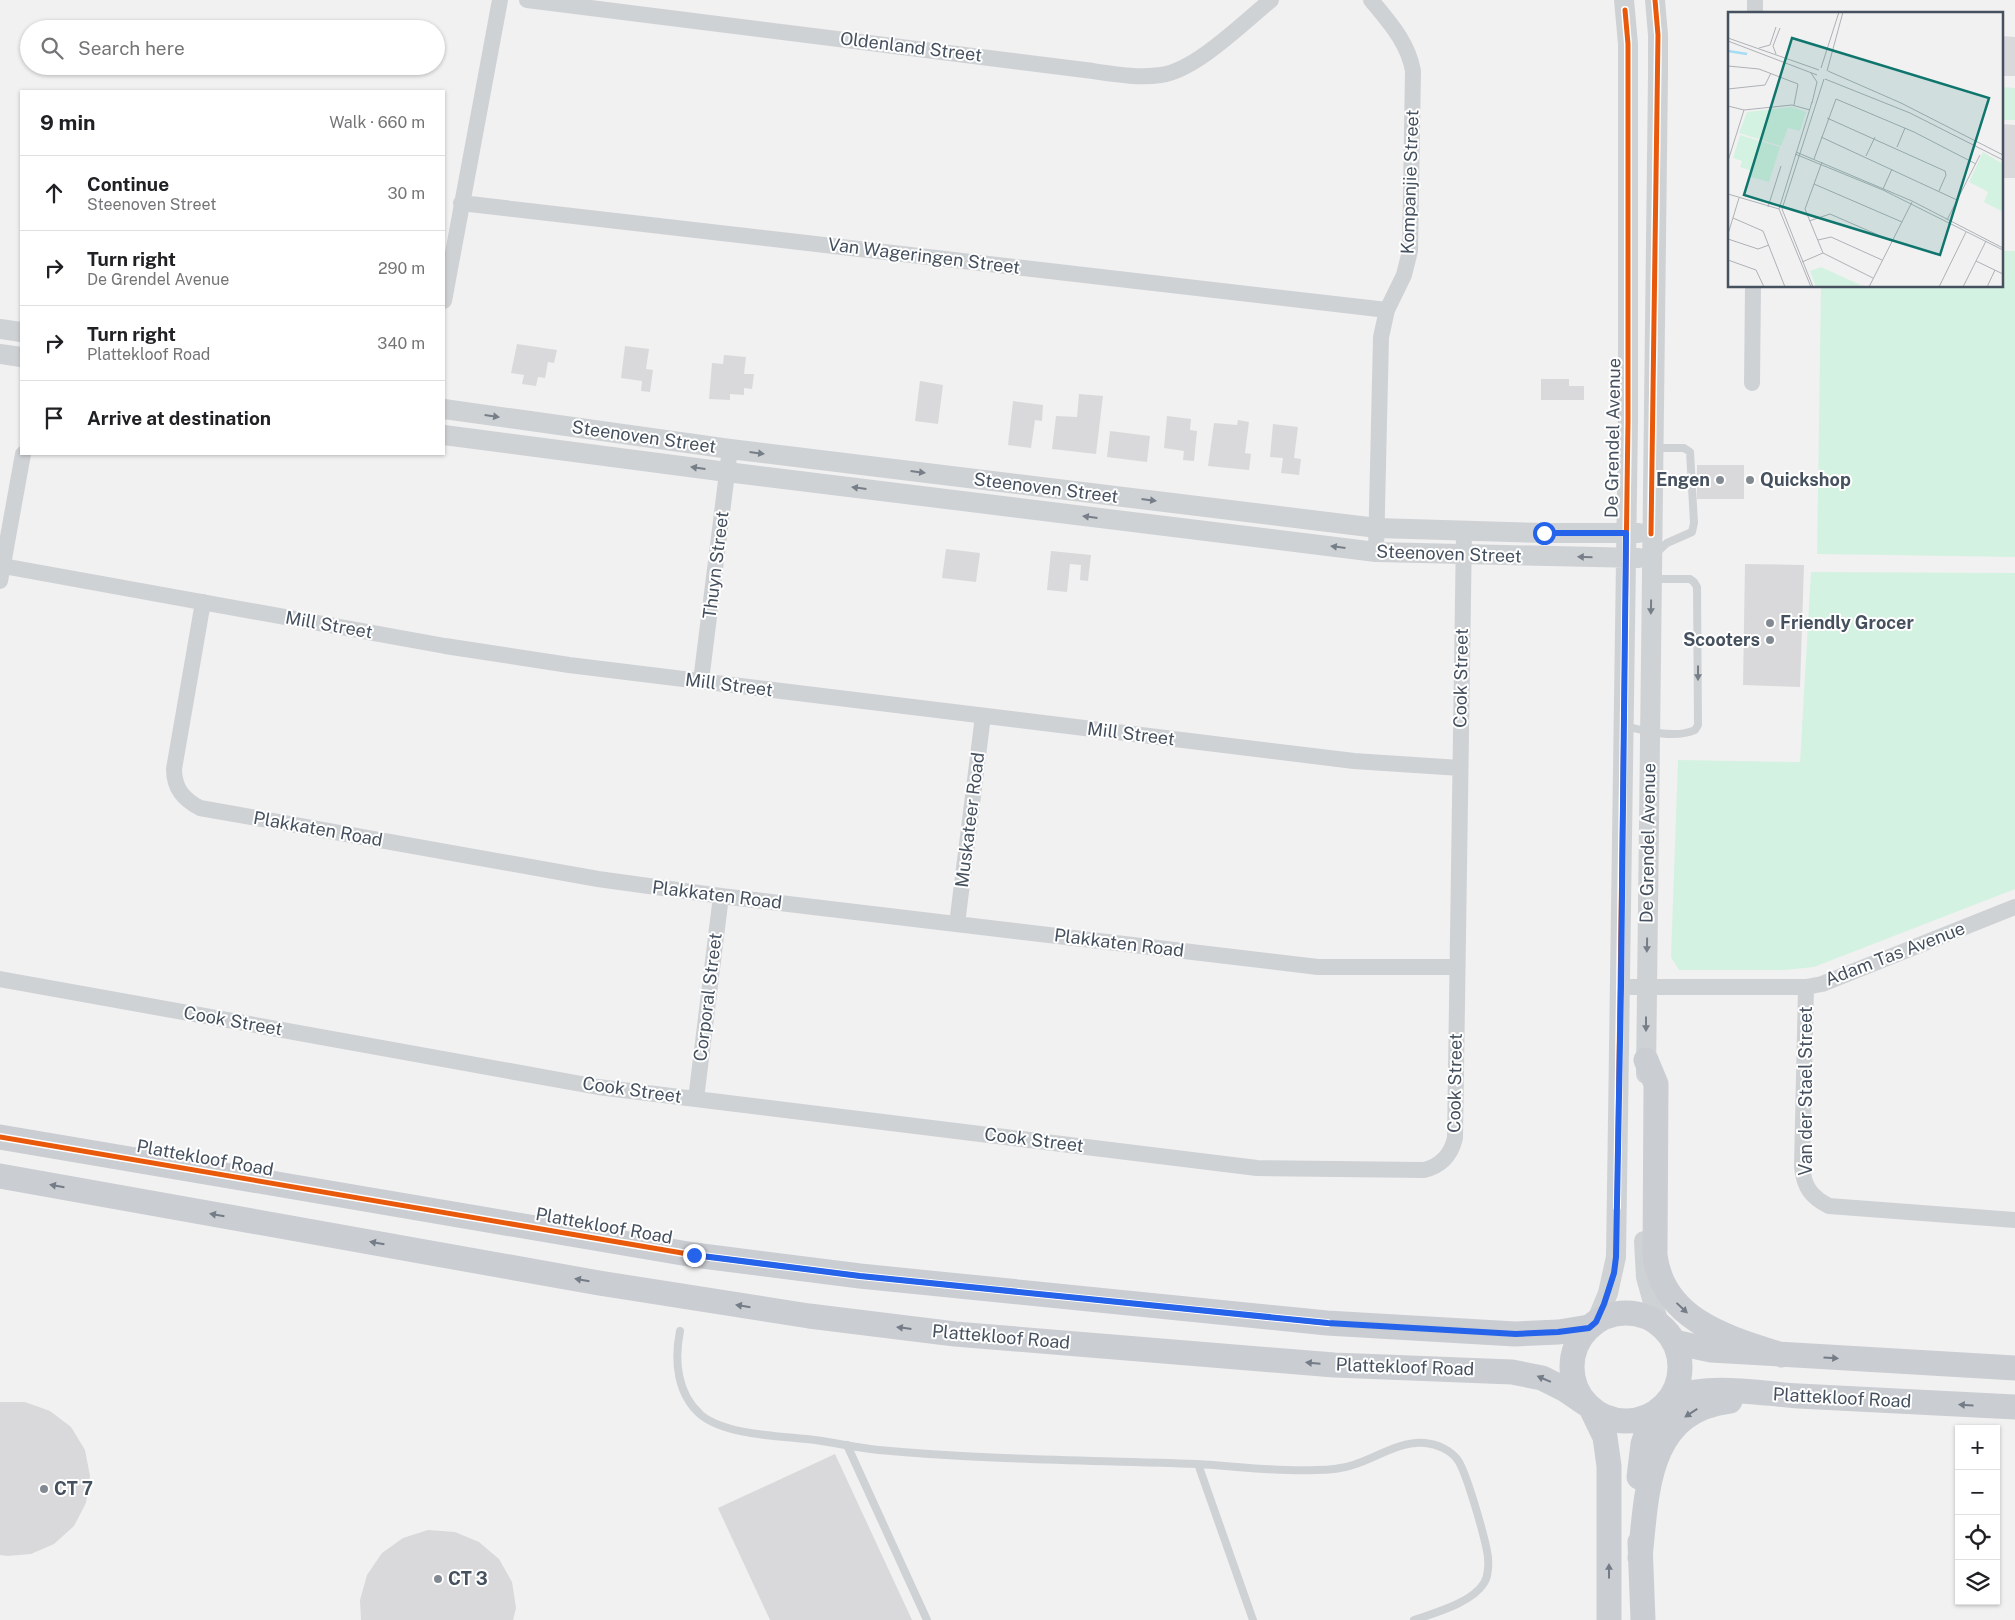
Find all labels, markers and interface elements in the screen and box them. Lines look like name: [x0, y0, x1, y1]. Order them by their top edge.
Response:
inset map: [1728, 12, 2002, 288]
search box: [20, 20, 445, 75]
street label: Oldenland Street: [839, 27, 983, 66]
icon: search: [38, 34, 66, 62]
text: Search here: [78, 37, 185, 59]
street label: Kompanjie Street: [1396, 109, 1423, 255]
text: 9 min: [40, 110, 96, 135]
text: Walk · 660 m: [329, 113, 425, 132]
text: Continue: [87, 173, 169, 195]
icon: ahead: [40, 179, 68, 207]
text: 30 m: [388, 184, 425, 203]
text: Steenoven Street: [87, 195, 216, 214]
street label: Van Wageringen Street: [827, 233, 1021, 278]
text: Turn right: [87, 248, 176, 270]
icon: right: [40, 254, 68, 282]
text: 290 m: [378, 259, 425, 278]
text: De Grendel Avenue: [87, 270, 229, 289]
text: Turn right: [87, 323, 176, 345]
icon: right: [40, 329, 68, 357]
text: 340 m: [377, 334, 425, 353]
text: Plattekloof Road: [87, 345, 210, 364]
street label: De Grendel Avenue: [1601, 358, 1624, 518]
icon: arrive: [40, 404, 68, 432]
text: Arrive at destination: [87, 407, 271, 429]
one-way arrow: [484, 412, 500, 420]
street label: Steenoven Street: [570, 416, 718, 457]
one-way arrow: [749, 449, 765, 457]
one-way arrow: [690, 464, 706, 472]
one-way arrow: [911, 468, 927, 476]
street label: Steenoven Street: [972, 468, 1120, 507]
place label: Engen: [1656, 469, 1710, 490]
place label: Quickshop: [1760, 469, 1851, 490]
marker: Engen: [1714, 474, 1726, 486]
marker: Quickshop: [1744, 474, 1756, 486]
one-way arrow: [851, 484, 867, 492]
one-way arrow: [1141, 496, 1157, 504]
street label: Thuyn Street: [698, 510, 733, 620]
one-way arrow: [1082, 513, 1098, 521]
route start: [1533, 522, 1556, 545]
street label: Steenoven Street: [1376, 540, 1522, 567]
one-way arrow: [1330, 543, 1346, 551]
one-way arrow: [1576, 553, 1592, 561]
one-way arrow: [1647, 599, 1655, 615]
street label: Mill Street: [284, 607, 374, 642]
place label: Friendly Grocer: [1780, 612, 1914, 633]
marker: Friendly Grocer: [1764, 617, 1776, 629]
street label: Cook Street: [1449, 628, 1472, 728]
place label: Scooters: [1683, 629, 1760, 650]
marker: Scooters: [1764, 634, 1776, 646]
one-way arrow: [1694, 666, 1702, 682]
street label: Mill Street: [684, 669, 774, 700]
street label: Mill Street: [1086, 718, 1176, 749]
street label: Muskateer Road: [951, 751, 988, 889]
street label: De Grendel Avenue: [1636, 763, 1659, 923]
street label: Plakkaten Road: [252, 807, 384, 850]
street label: Plakkaten Road: [651, 876, 783, 913]
street label: Adam Tas Avenue: [1822, 917, 1968, 990]
street label: Plakkaten Road: [1053, 924, 1185, 961]
street label: Corporal Street: [689, 931, 726, 1063]
one-way arrow: [1643, 937, 1651, 953]
street label: Cook Street: [182, 1002, 284, 1040]
street label: Van der Stael Street: [1795, 1006, 1816, 1176]
one-way arrow: [1642, 1016, 1650, 1032]
street label: Cook Street: [1443, 1033, 1466, 1133]
street label: Cook Street: [581, 1072, 683, 1107]
street label: Cook Street: [983, 1123, 1085, 1156]
street label: Plattekloof Road: [135, 1135, 275, 1180]
one-way arrow: [49, 1182, 65, 1190]
street label: Plattekloof Road: [534, 1203, 674, 1248]
one-way arrow: [209, 1210, 225, 1218]
one-way arrow: [369, 1239, 385, 1247]
route end: [683, 1244, 706, 1267]
one-way arrow: [574, 1276, 590, 1284]
one-way arrow: [734, 1301, 750, 1309]
one-way arrow: [1676, 1302, 1688, 1314]
street label: Plattekloof Road: [931, 1320, 1071, 1353]
one-way arrow: [895, 1324, 911, 1332]
street label: Plattekloof Road: [1335, 1354, 1475, 1379]
one-way arrow: [1823, 1354, 1839, 1362]
one-way arrow: [1304, 1359, 1320, 1367]
one-way arrow: [1537, 1375, 1551, 1383]
street label: Plattekloof Road: [1772, 1383, 1912, 1412]
one-way arrow: [1958, 1400, 1974, 1408]
one-way arrow: [1684, 1409, 1698, 1418]
map controls: [1955, 1425, 2000, 1605]
button: +: [1955, 1425, 2000, 1470]
button: −: [1955, 1470, 2000, 1515]
place label: CT 7: [54, 1478, 93, 1499]
marker: CT 7: [38, 1483, 50, 1495]
button: locate: [1955, 1515, 2000, 1560]
button: layers: [1955, 1560, 2000, 1605]
one-way arrow: [1605, 1563, 1613, 1579]
place label: CT 3: [448, 1568, 488, 1589]
marker: CT 3: [432, 1573, 444, 1585]

